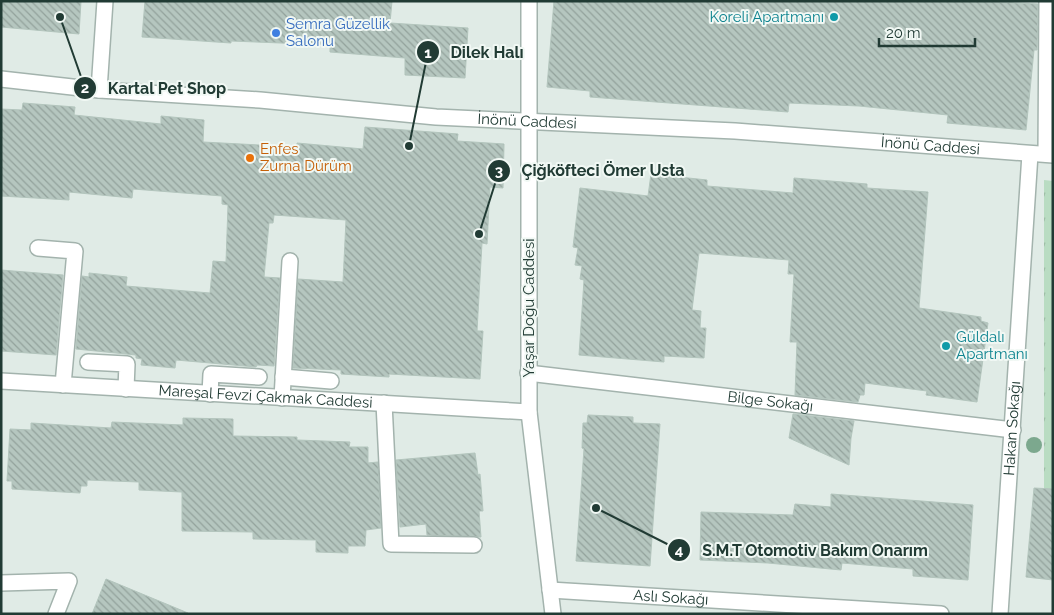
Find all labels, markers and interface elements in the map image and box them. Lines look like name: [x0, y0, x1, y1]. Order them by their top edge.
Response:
place label: Koreli Apartmanı: [710, 8, 824, 26]
marker: Koreli Apartmanı: [828, 11, 840, 23]
place label: Semra Güzellik Salonu: [286, 15, 390, 50]
scale bar: [879, 15, 975, 47]
text: 20 m: [886, 24, 921, 42]
marker: Semra Güzellik Salonu: [270, 27, 282, 39]
callout: Dilek Halı: [415, 37, 534, 68]
text: Dilek Halı: [450, 43, 524, 62]
text: 1: [424, 44, 432, 62]
callout: Kartal Pet Shop: [72, 73, 236, 104]
text: 2: [81, 79, 89, 97]
text: Kartal Pet Shop: [108, 79, 226, 98]
street label: İnönü Caddesi: [477, 109, 577, 133]
street label: İnönü Caddesi: [880, 132, 981, 158]
place label: Enfes Zurna Dürüm: [260, 140, 352, 175]
marker: Enfes Zurna Dürüm: [244, 152, 256, 164]
callout: Çiğköfteci Ömer Usta: [487, 155, 695, 186]
text: Çiğköfteci Ömer Usta: [522, 160, 684, 180]
text: 3: [495, 162, 503, 180]
street label: Yaşar Doğu Caddesi: [520, 239, 538, 377]
place label: Güldalı Apartmanı: [956, 328, 1028, 363]
marker: Güldalı Apartmanı: [940, 340, 952, 352]
street label: Mareşal Fevzi Çakmak Caddesi: [158, 381, 373, 412]
street label: Hakan Sokağı: [1000, 381, 1024, 476]
street label: Bilge Sokağı: [727, 388, 814, 415]
callout: S.M.T Otomotiv Bakım Onarım: [666, 535, 938, 566]
text: 4: [675, 541, 684, 559]
text: S.M.T Otomotiv Bakım Onarım: [702, 541, 928, 560]
street label: Aslı Sokağı: [633, 586, 709, 609]

